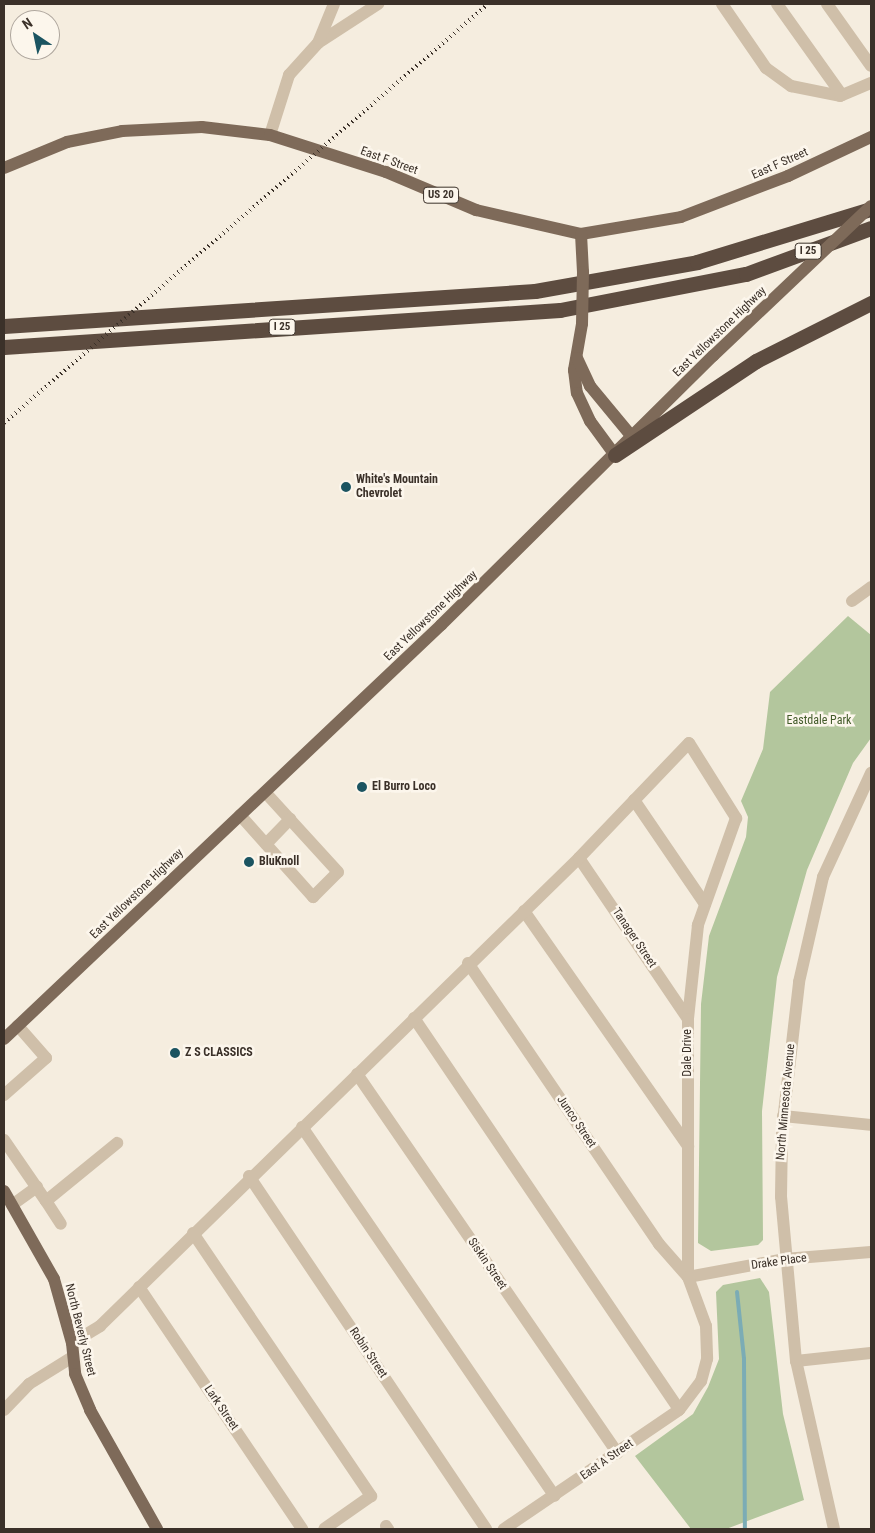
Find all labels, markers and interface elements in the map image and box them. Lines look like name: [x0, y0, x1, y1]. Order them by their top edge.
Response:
north arrow: [10, 10, 60, 60]
text: N: [19, 14, 35, 32]
street label: East F Street: [358, 144, 420, 178]
street label: East F Street: [750, 145, 810, 183]
road number: US 20: [422, 186, 460, 204]
road number: I 25: [794, 242, 822, 260]
street label: East Yellowstone Highway: [670, 284, 770, 380]
road number: I 25: [268, 318, 296, 336]
place label: White's Mountain Chevrolet: [356, 473, 438, 501]
marker: White's Mountain Chevrolet: [340, 481, 352, 493]
street label: East Yellowstone Highway: [381, 568, 481, 664]
park label: Eastdale Park: [787, 714, 851, 728]
place label: El Burro Loco: [372, 780, 436, 794]
marker: El Burro Loco: [356, 781, 368, 793]
street label: East Yellowstone Highway: [87, 846, 187, 942]
place label: BluKnoll: [259, 855, 299, 869]
marker: BluKnoll: [243, 856, 255, 868]
street label: Tanager Street: [609, 905, 659, 971]
street label: Dale Drive: [681, 1029, 695, 1077]
street label: North Minnesota Avenue: [774, 1043, 798, 1161]
place label: Z S CLASSICS: [185, 1046, 253, 1060]
marker: Z S CLASSICS: [169, 1047, 181, 1059]
street label: Junco Street: [553, 1093, 599, 1151]
street label: Siskin Street: [464, 1235, 510, 1293]
street label: Drake Place: [750, 1251, 808, 1273]
street label: North Beverly Street: [62, 1282, 98, 1378]
street label: Robin Street: [346, 1325, 390, 1381]
street label: Lark Street: [201, 1383, 241, 1433]
street label: East A Street: [578, 1437, 636, 1483]

